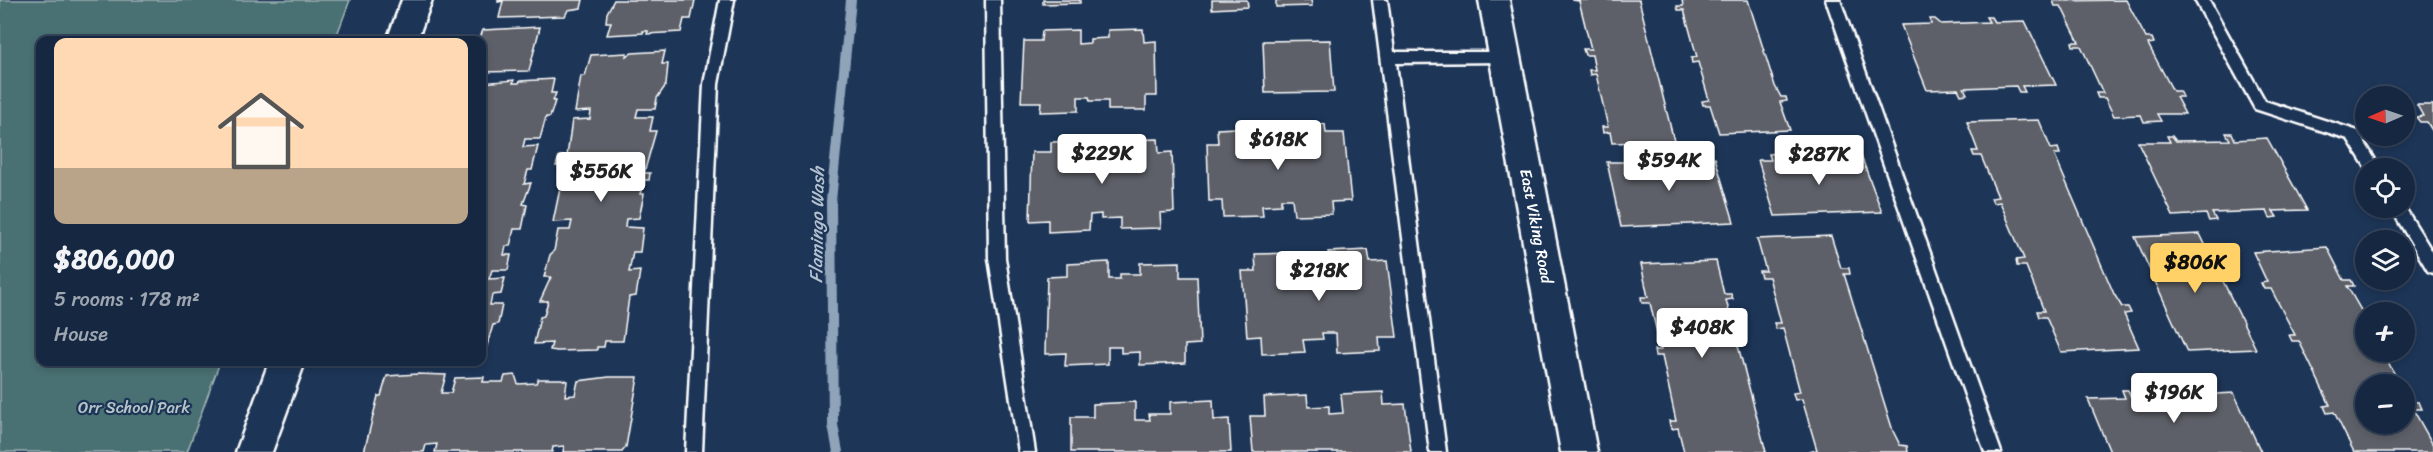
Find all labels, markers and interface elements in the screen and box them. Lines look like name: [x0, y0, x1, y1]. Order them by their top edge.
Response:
icon: home: [207, 77, 315, 185]
north arrow: [2355, 86, 2415, 146]
map controls: [2355, 86, 2415, 434]
pin: $618K: [1236, 120, 1320, 171]
text: $618K: [1249, 122, 1307, 157]
pin: $229K: [1060, 134, 1144, 185]
pin: $287K: [1777, 135, 1861, 186]
text: $229K: [1072, 136, 1132, 171]
text: $287K: [1789, 137, 1849, 172]
pin: $594K: [1627, 141, 1711, 192]
text: $594K: [1638, 143, 1700, 178]
pin: $556K: [559, 152, 643, 203]
text: $556K: [570, 154, 632, 189]
button: locate: [2355, 158, 2415, 218]
water label: Flamingo Wash: [800, 165, 834, 283]
street label: East Viking Road: [1511, 166, 1562, 288]
button: layers: [2355, 230, 2415, 290]
text: $806,000: [54, 236, 175, 282]
pin: $806K: [2153, 243, 2237, 294]
text: $806K: [2164, 245, 2226, 280]
pin: $218K: [1277, 251, 1361, 302]
text: $218K: [1290, 253, 1348, 288]
text: 5 rooms · 178 m²: [54, 282, 200, 317]
button: +: [2355, 302, 2415, 362]
pin: $408K: [1660, 308, 1744, 359]
text: $408K: [1671, 310, 1733, 345]
text: House: [54, 317, 108, 352]
pin: $196K: [2132, 373, 2216, 424]
button: −: [2355, 374, 2415, 434]
text: $196K: [2145, 375, 2203, 410]
park label: Orr School Park: [78, 393, 190, 422]

